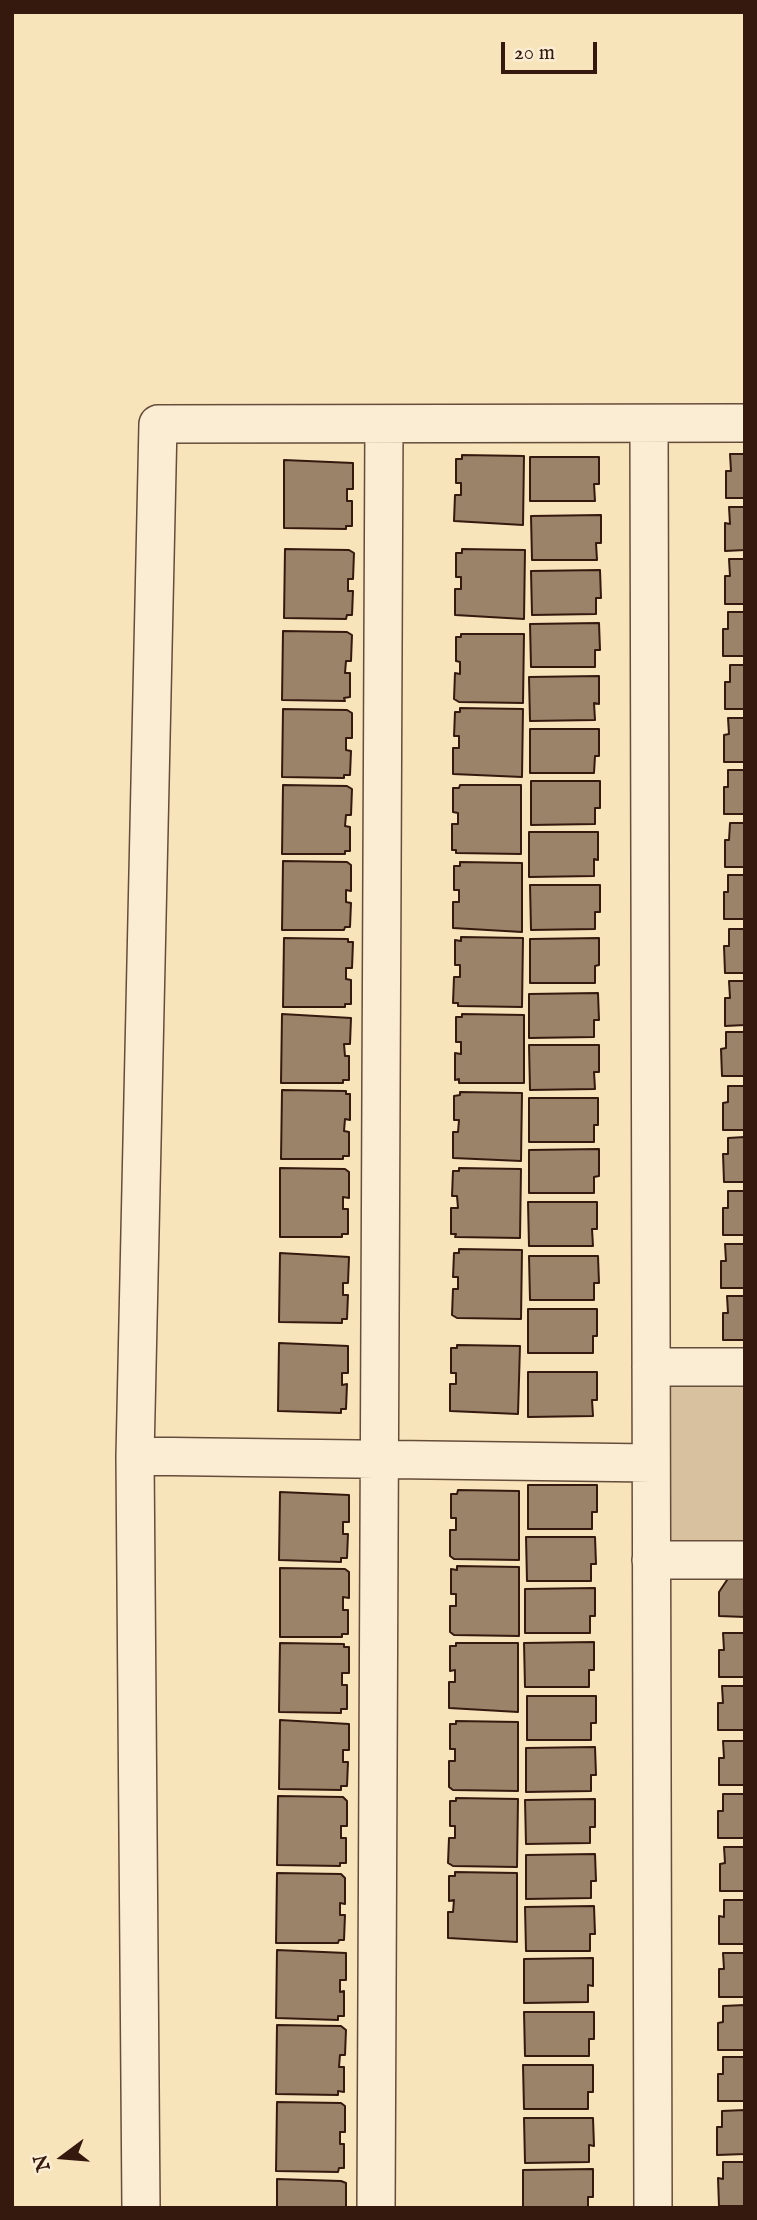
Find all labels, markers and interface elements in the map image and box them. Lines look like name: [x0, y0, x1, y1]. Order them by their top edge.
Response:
scale bar: [505, 28, 601, 72]
text: 20 m: [514, 40, 555, 67]
north arrow: [28, 2122, 98, 2192]
text: N: [29, 2152, 57, 2174]

